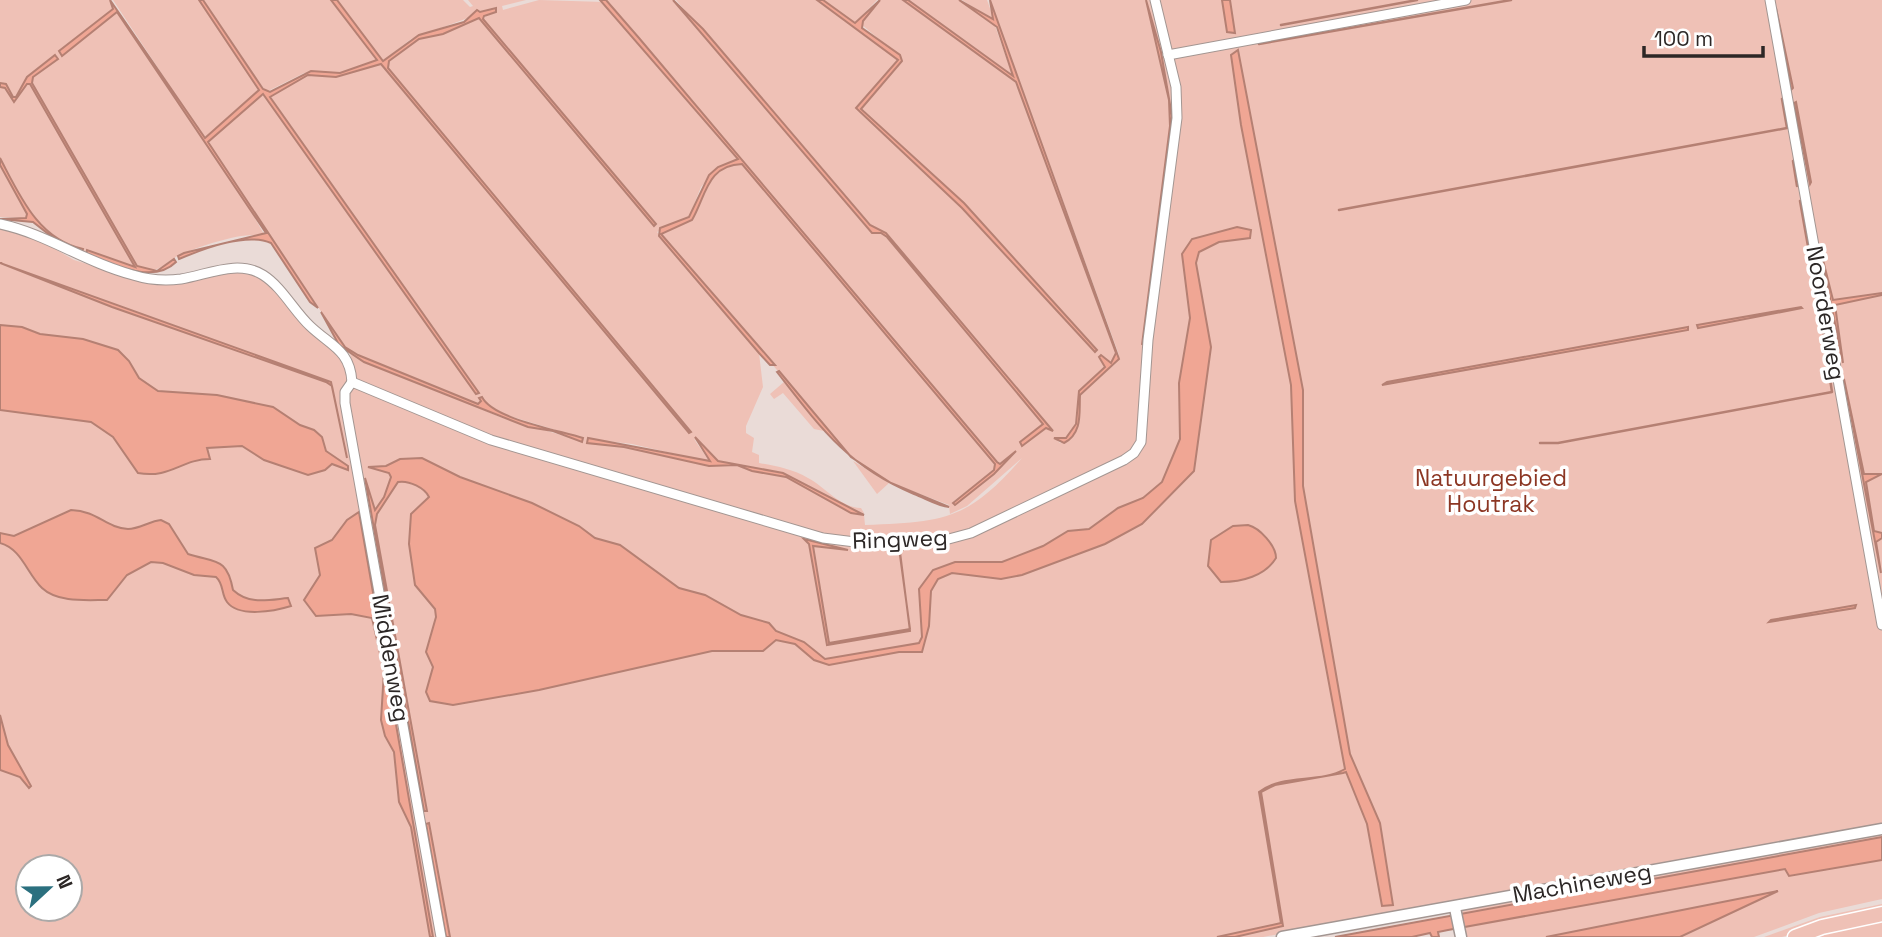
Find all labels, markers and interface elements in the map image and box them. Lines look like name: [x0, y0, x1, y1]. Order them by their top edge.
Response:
scale bar: [1644, 14, 1763, 58]
text: 100 m: [1654, 25, 1713, 52]
street label: Noorderweg: [1799, 244, 1853, 382]
park label: Natuurgebied Houtrak: [1415, 463, 1567, 519]
street label: Ringweg: [852, 522, 948, 556]
street label: Middenweg: [365, 592, 417, 724]
north arrow: [14, 853, 84, 923]
street label: Machineweg: [1510, 856, 1654, 910]
text: N: [50, 871, 78, 892]

